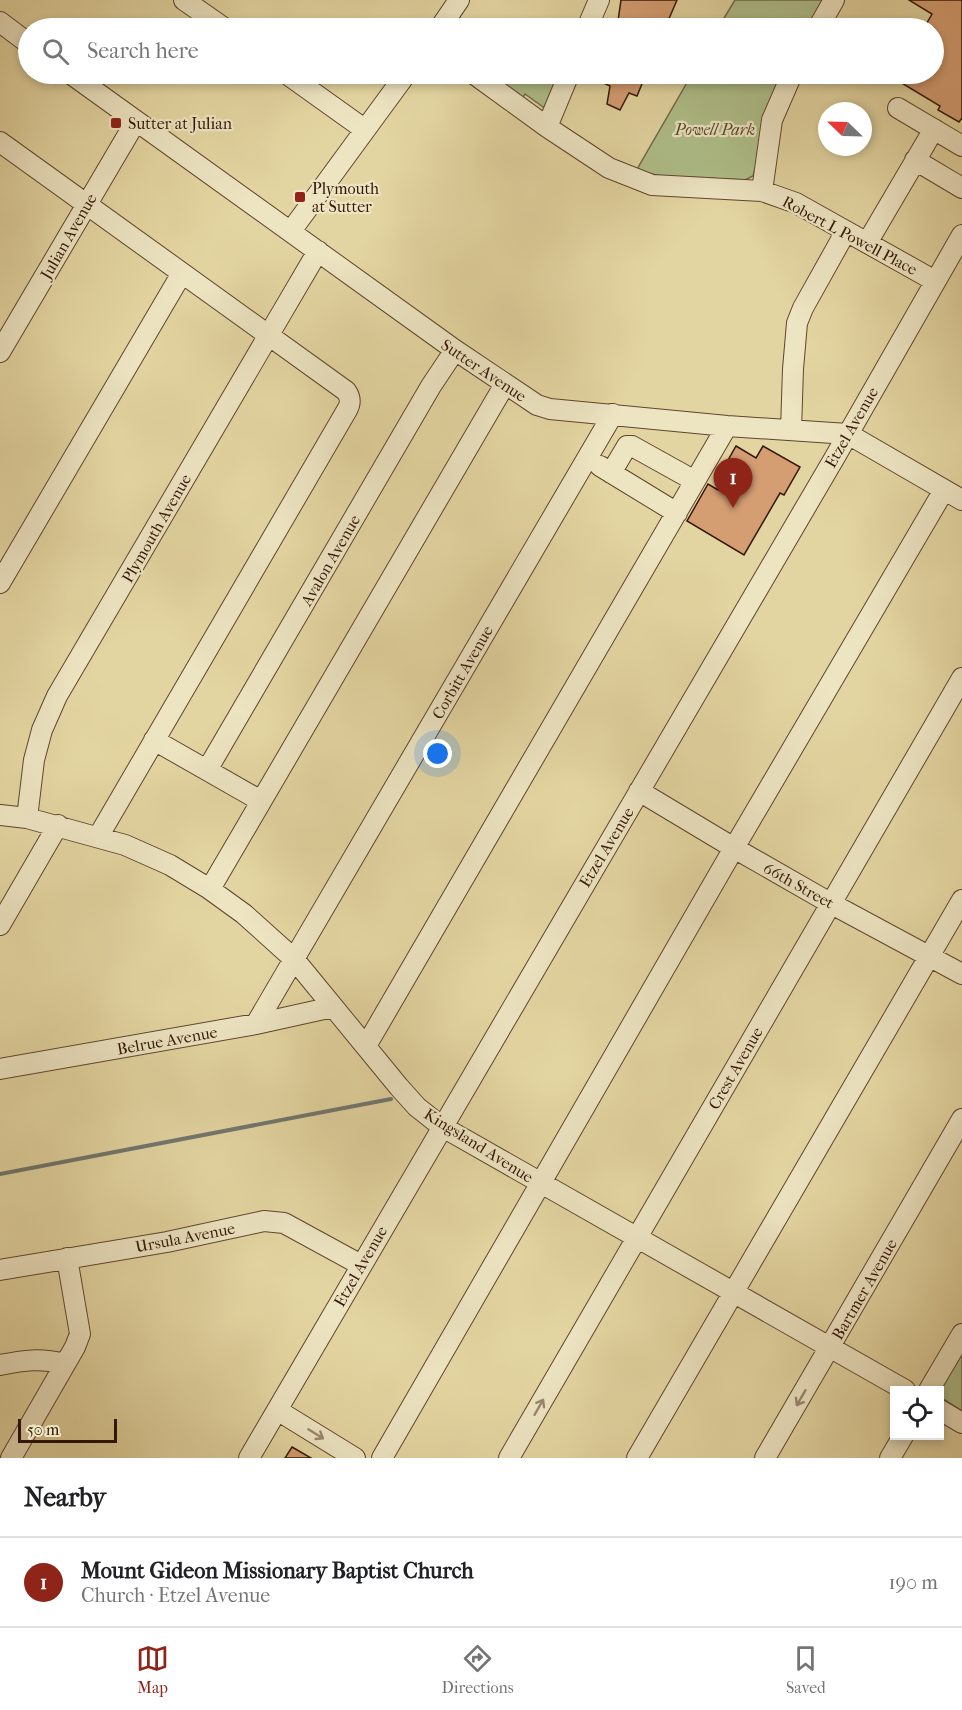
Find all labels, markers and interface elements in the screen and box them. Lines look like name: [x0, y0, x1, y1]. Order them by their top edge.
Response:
search box: [18, 18, 944, 84]
icon: search: [39, 35, 72, 68]
text: Search here: [87, 38, 199, 64]
north arrow: [818, 102, 872, 156]
place label: Sutter at Julian: [128, 114, 233, 133]
marker: Sutter at Julian: [109, 116, 123, 130]
park label: Powell Park: [674, 120, 755, 139]
place label: Plymouth at Sutter: [312, 179, 379, 216]
street label: Julian Avenue: [35, 190, 101, 284]
marker: Plymouth at Sutter: [293, 190, 307, 204]
street label: Robert L Powell Place: [779, 192, 921, 279]
street label: Sutter Avenue: [438, 335, 530, 406]
street label: Etzel Avenue: [821, 384, 882, 471]
pin: 1: [714, 458, 752, 508]
street label: Plymouth Avenue: [118, 471, 195, 586]
street label: Avalon Avenue: [296, 511, 364, 610]
street label: Corbitt Avenue: [428, 622, 497, 722]
your location: [423, 739, 452, 768]
street label: Etzel Avenue: [575, 804, 638, 891]
street label: 66th Street: [760, 858, 838, 913]
street label: Belrue Avenue: [115, 1022, 219, 1059]
street label: Crest Avenue: [704, 1024, 767, 1113]
street label: Kingsland Avenue: [421, 1104, 537, 1187]
street label: Ursula Avenue: [134, 1219, 237, 1256]
street label: Etzel Avenue: [330, 1223, 391, 1310]
street label: Bartmer Avenue: [828, 1235, 901, 1343]
map controls: [890, 1386, 944, 1440]
button: locate: [890, 1386, 944, 1440]
one-way arrow: [794, 1389, 806, 1406]
one-way arrow: [533, 1399, 545, 1416]
scale bar: [18, 1416, 117, 1444]
text: 50 m: [27, 1420, 59, 1439]
one-way arrow: [307, 1429, 324, 1441]
text: Nearby: [24, 1482, 106, 1513]
text: Mount Gideon Missionary Baptist Church: [81, 1558, 474, 1584]
text: 1: [40, 1571, 47, 1594]
text: 190 m: [888, 1571, 938, 1594]
text: Church · Etzel Avenue: [81, 1584, 270, 1607]
tab: Map: [136, 1642, 169, 1697]
tab: Directions: [442, 1642, 514, 1697]
tab: Saved: [786, 1642, 826, 1697]

